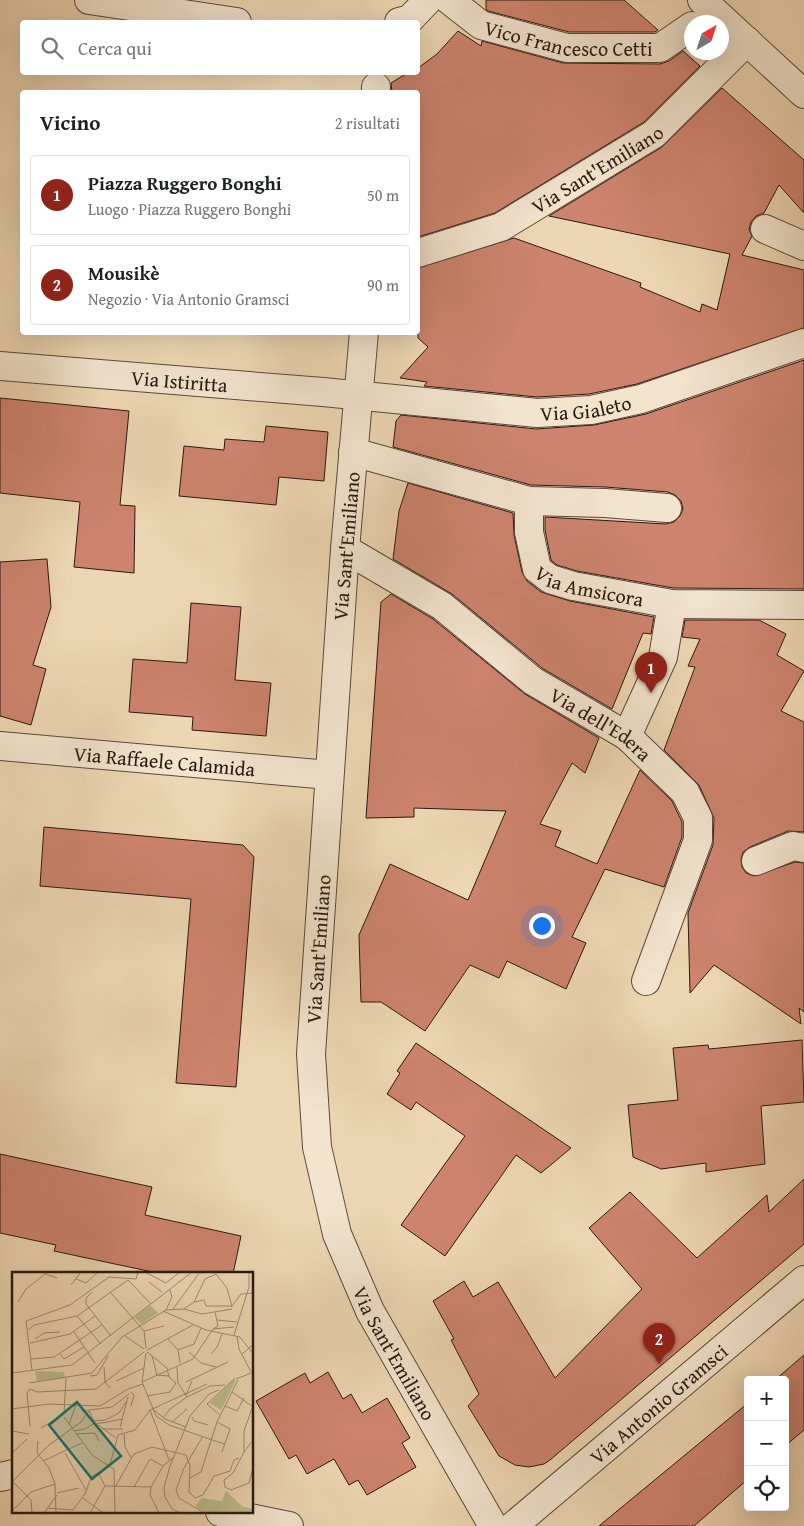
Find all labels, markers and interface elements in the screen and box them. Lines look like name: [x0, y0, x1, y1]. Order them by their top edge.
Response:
street label: Vico Francesco Cetti: [481, 12, 653, 62]
north arrow: [684, 15, 729, 60]
search box: [20, 20, 420, 75]
icon: search: [38, 34, 66, 62]
text: Cerca qui: [78, 34, 152, 62]
text: Vicino: [40, 107, 100, 138]
text: 2 risultati: [335, 111, 400, 135]
street label: Via Sant'Emiliano: [525, 118, 670, 220]
text: Piazza Ruggero Bonghi: [88, 169, 282, 197]
text: 1: [53, 183, 61, 207]
text: 50 m: [367, 183, 399, 207]
text: Luogo · Piazza Ruggero Bonghi: [88, 197, 291, 221]
text: Mousikè: [88, 259, 160, 287]
text: 2: [53, 273, 61, 297]
text: 90 m: [367, 273, 399, 297]
text: Negozio · Via Antonio Gramsci: [88, 287, 290, 311]
street label: Via Istiritta: [130, 362, 229, 399]
street label: Via Gialeto: [539, 387, 634, 427]
street label: Via Sant'Emiliano: [325, 470, 367, 622]
street label: Via Amsicora: [529, 558, 647, 613]
pin: 1: [635, 652, 667, 693]
street label: Via dell'Edera: [545, 680, 659, 768]
street label: Via Raffaele Calamida: [72, 738, 257, 783]
street label: Via Sant'Emiliano: [298, 873, 338, 1025]
your location: [529, 913, 555, 939]
inset map: [12, 1272, 254, 1514]
street label: Via Sant'Emiliano: [346, 1281, 444, 1425]
pin: 2: [643, 1323, 675, 1364]
street label: Via Antonio Gramsci: [583, 1336, 734, 1470]
map controls: [744, 1376, 789, 1511]
button: +: [744, 1376, 789, 1421]
button: −: [744, 1421, 789, 1466]
button: locate: [744, 1466, 789, 1511]

